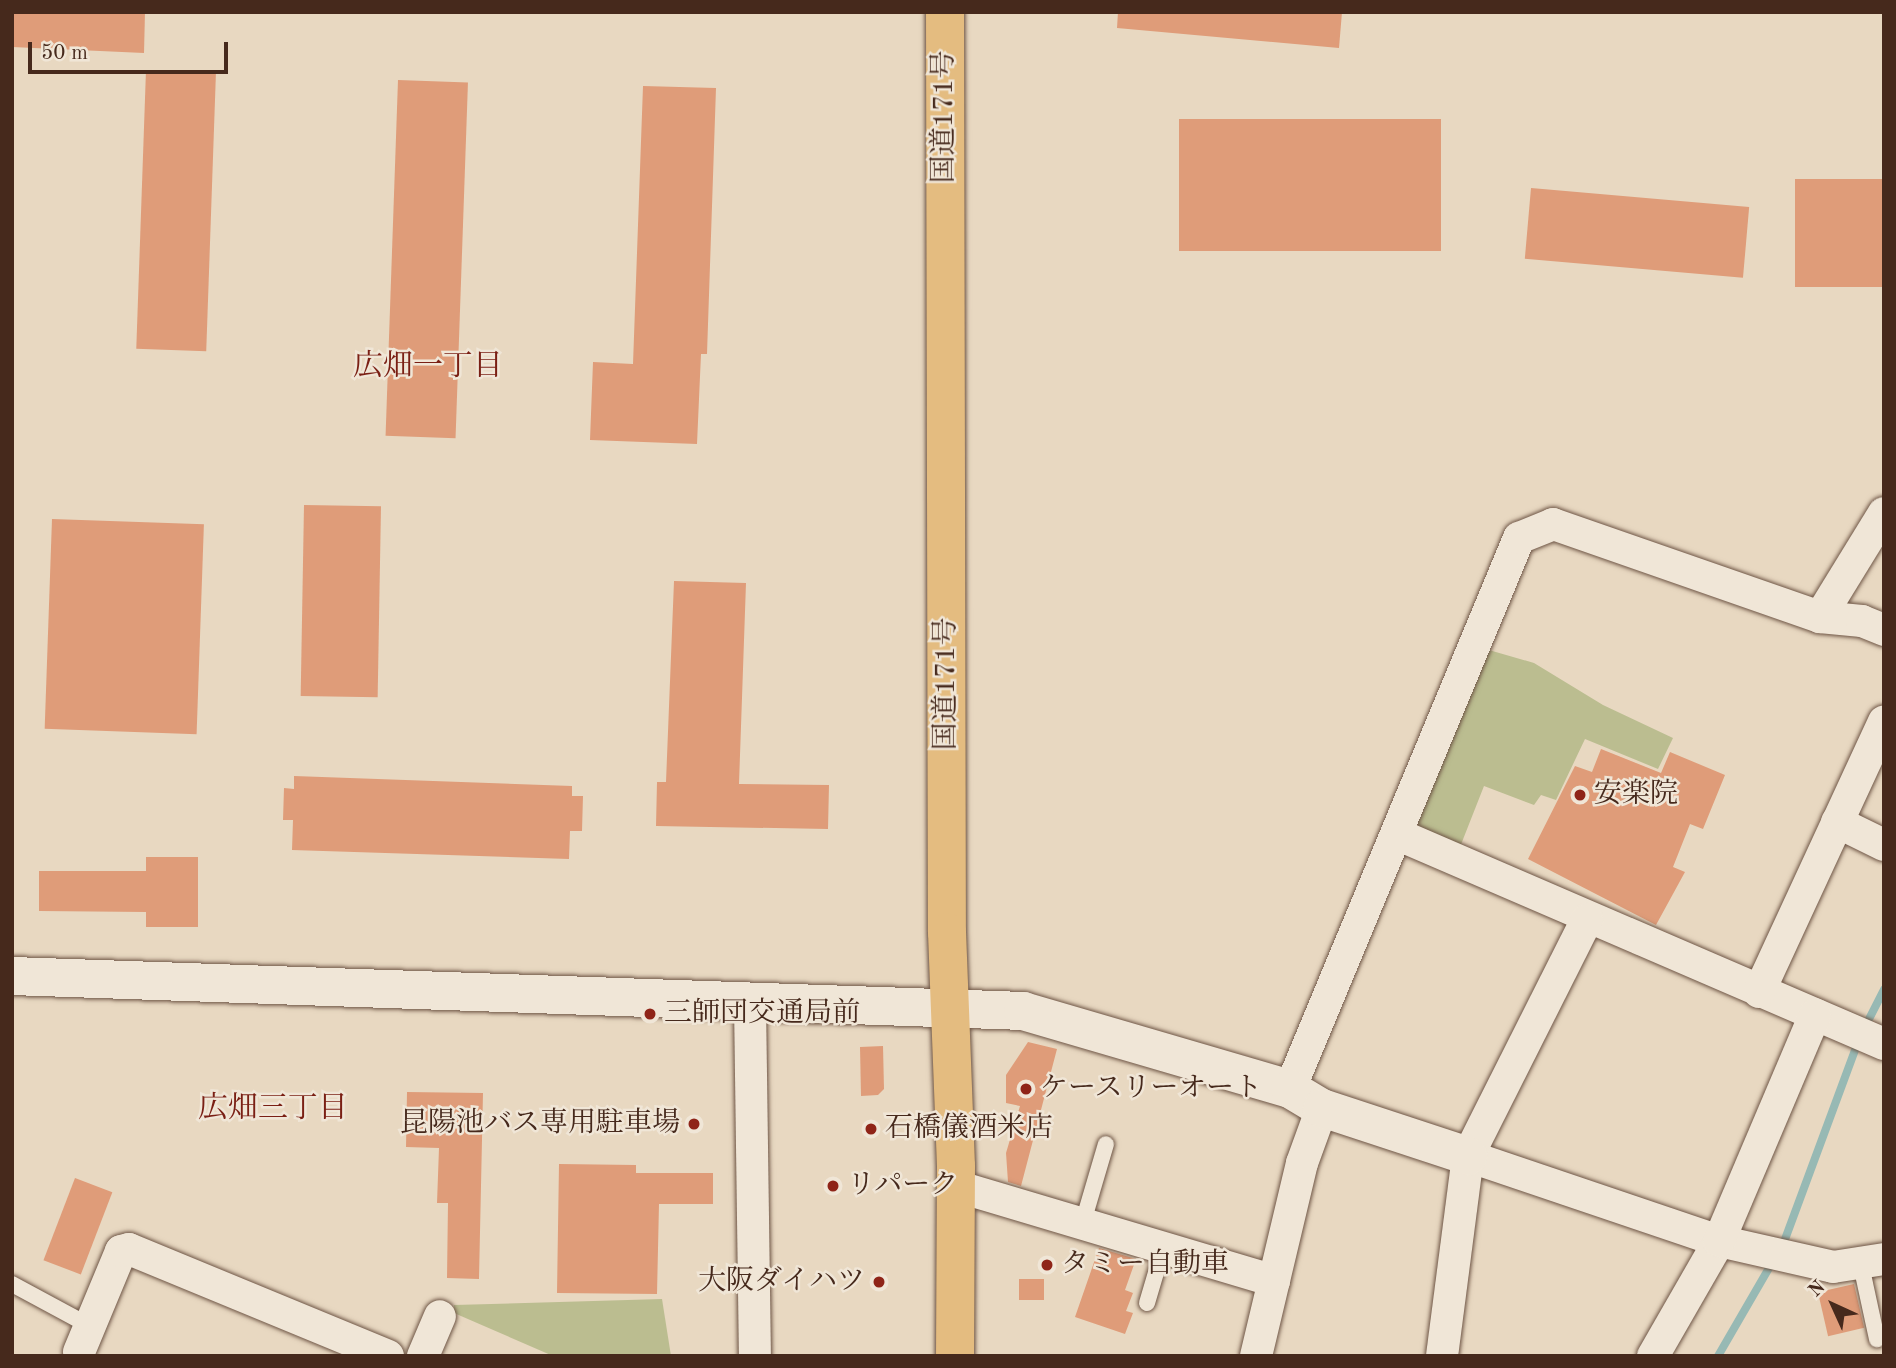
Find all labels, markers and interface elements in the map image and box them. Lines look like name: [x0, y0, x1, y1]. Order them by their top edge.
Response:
scale bar: [32, 28, 231, 72]
text: 50 m: [41, 43, 88, 64]
street label: 国道171号: [928, 51, 962, 183]
district label: 広畑一丁目: [353, 349, 503, 385]
street label: 国道171号: [930, 618, 964, 750]
place label: 安楽院: [1594, 778, 1678, 812]
marker: 安楽院: [1572, 787, 1588, 803]
place label: 三師団交通局前: [664, 997, 860, 1031]
marker: 三師団交通局前: [642, 1006, 658, 1022]
place label: ケースリーオート: [1040, 1072, 1264, 1106]
marker: ケースリーオート: [1018, 1081, 1034, 1097]
district label: 広畑三丁目: [198, 1091, 348, 1127]
place label: 昆陽池バス専用駐車場: [400, 1107, 680, 1141]
place label: 石橋儀酒米店: [885, 1112, 1053, 1146]
marker: 昆陽池バス専用駐車場: [686, 1116, 702, 1132]
marker: 石橋儀酒米店: [863, 1121, 879, 1137]
place label: リパーク: [847, 1169, 959, 1203]
marker: リパーク: [825, 1178, 841, 1194]
place label: タミー自動車: [1061, 1248, 1229, 1282]
marker: タミー自動車: [1039, 1257, 1055, 1273]
place label: 大阪ダイハツ: [697, 1265, 865, 1299]
north arrow: [1798, 1270, 1868, 1340]
marker: 大阪ダイハツ: [871, 1274, 887, 1290]
text: N: [1806, 1278, 1830, 1302]

